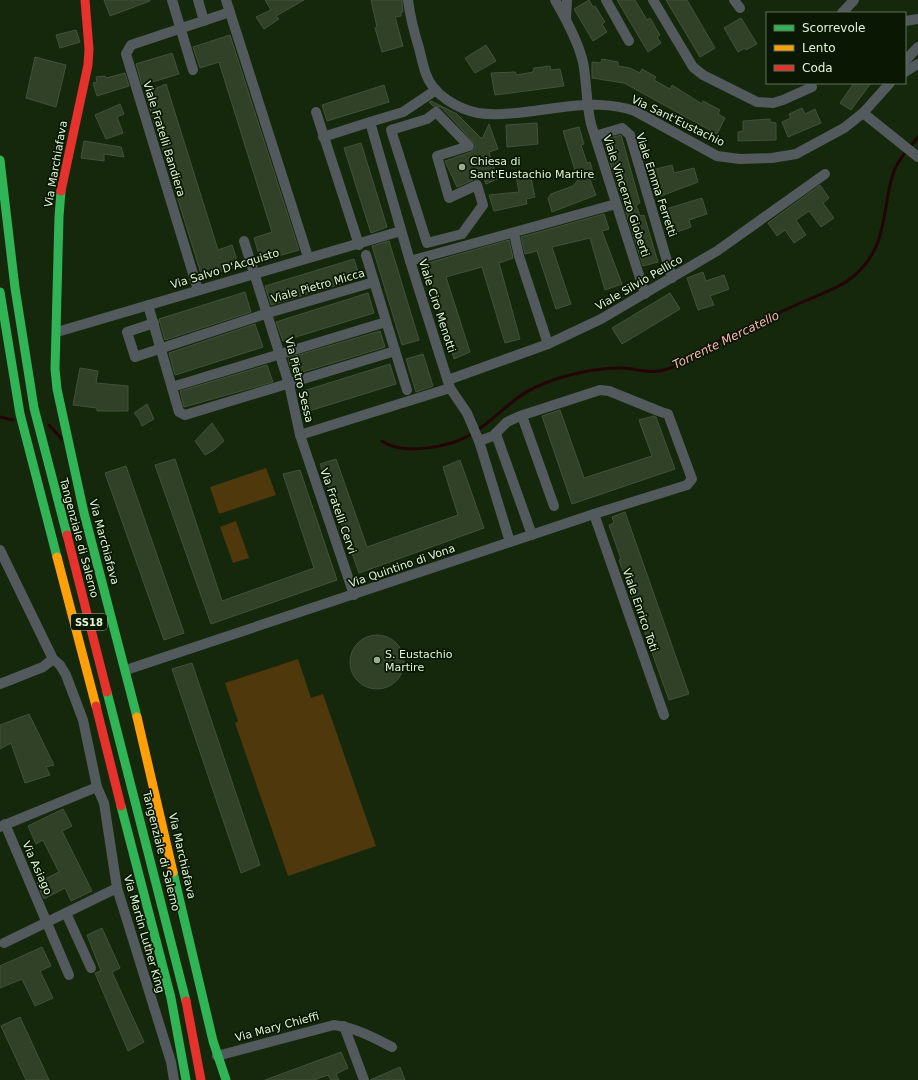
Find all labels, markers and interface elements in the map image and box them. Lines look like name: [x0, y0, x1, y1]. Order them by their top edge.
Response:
legend: [766, 12, 906, 84]
text: Scorrevole: [802, 21, 866, 35]
text: Lento: [802, 41, 836, 55]
text: Coda: [802, 61, 833, 75]
street label: Viale Fratelli Bandiera: [140, 80, 188, 198]
street label: Via Sant'Eustachio: [629, 93, 727, 149]
street label: Via Marchiafava: [42, 120, 70, 208]
street label: Viale Emma Ferretti: [633, 131, 679, 239]
street label: Viale Vincenzo Gioberti: [600, 133, 652, 259]
place label: Chiesa di Sant'Eustachio Martire: [470, 155, 594, 181]
marker: Chiesa di Sant'Eustachio Martire: [457, 162, 467, 172]
street label: Via Salvo D'Acquisto: [169, 246, 281, 292]
street label: Viale Silvio Pellico: [593, 253, 685, 313]
street label: Viale Ciro Menotti: [416, 258, 458, 354]
street label: Viale Pietro Micca: [270, 266, 366, 306]
water label: Torrente Mercatello: [670, 308, 782, 372]
street label: Via Pietro Sessa: [282, 336, 316, 424]
street label: Via Fratelli Cervi: [317, 466, 359, 556]
street label: Tangenziale di Salerno: [57, 476, 101, 600]
street label: Via Marchiafava: [86, 498, 122, 586]
street label: Via Quintino di Vona: [347, 542, 457, 590]
street label: Viale Enrico Toti: [620, 567, 660, 653]
road number: SS18: [71, 614, 107, 630]
place label: S. Eustachio Martire: [385, 648, 453, 674]
marker: S. Eustachio Martire: [372, 655, 382, 665]
street label: Tangenziale di Salerno: [140, 789, 182, 913]
street label: Via Marchiafava: [166, 812, 198, 900]
street label: Via Asiago: [19, 839, 55, 897]
street label: Via Martin Luther King: [121, 873, 167, 995]
street label: Via Mary Chieffi: [234, 1010, 320, 1044]

